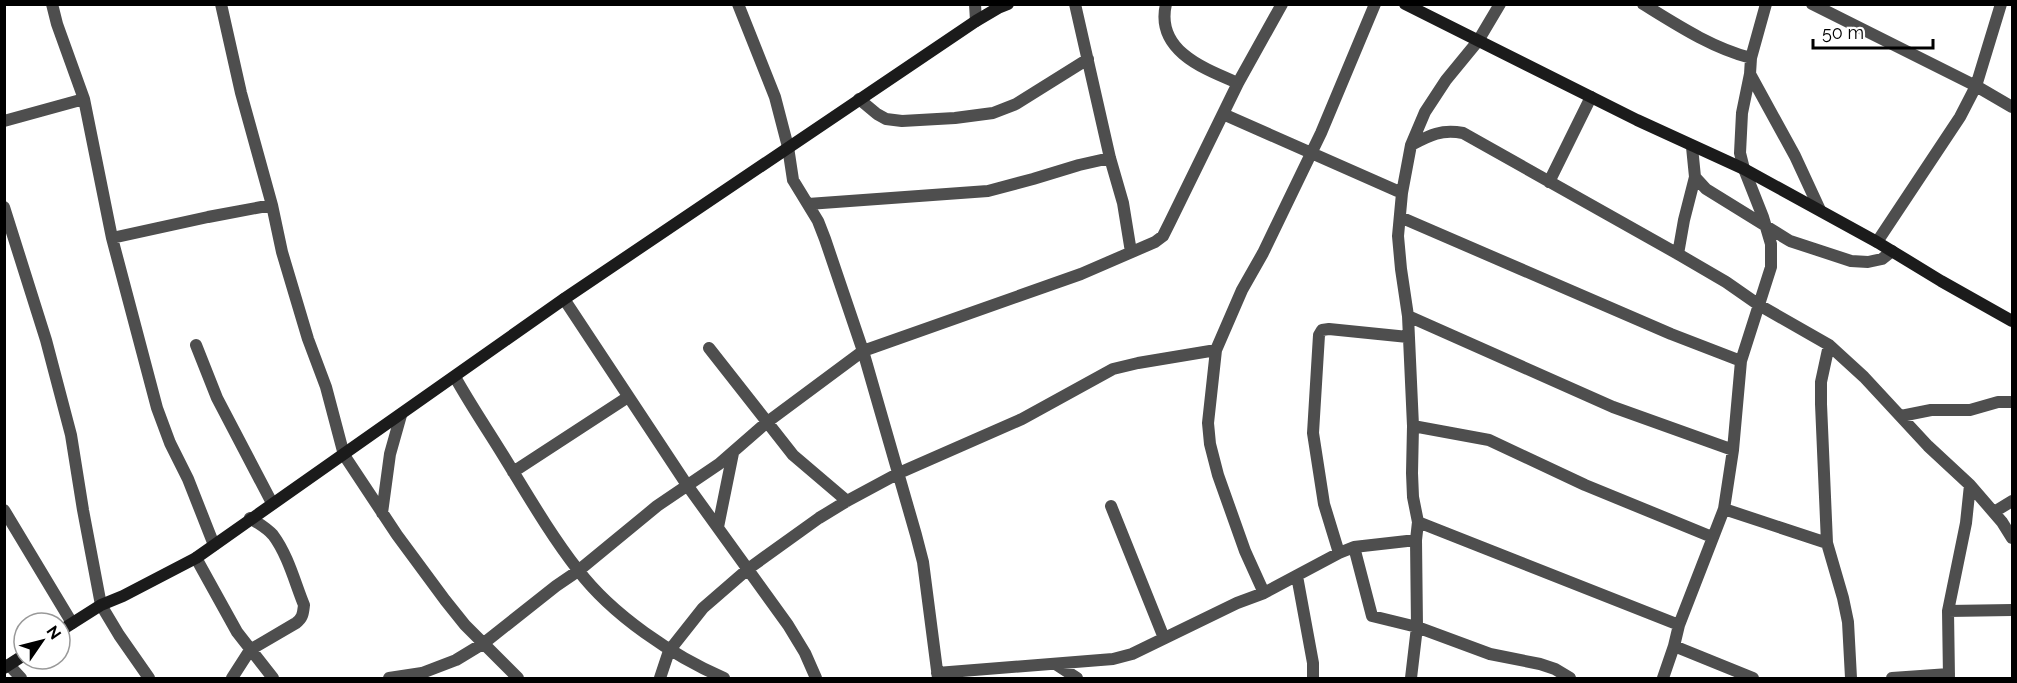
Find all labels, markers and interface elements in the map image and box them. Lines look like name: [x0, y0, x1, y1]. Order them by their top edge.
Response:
scale bar: [1813, 12, 1933, 50]
text: 50 m: [1822, 22, 1864, 43]
north arrow: [12, 611, 72, 671]
text: N: [43, 622, 65, 643]

